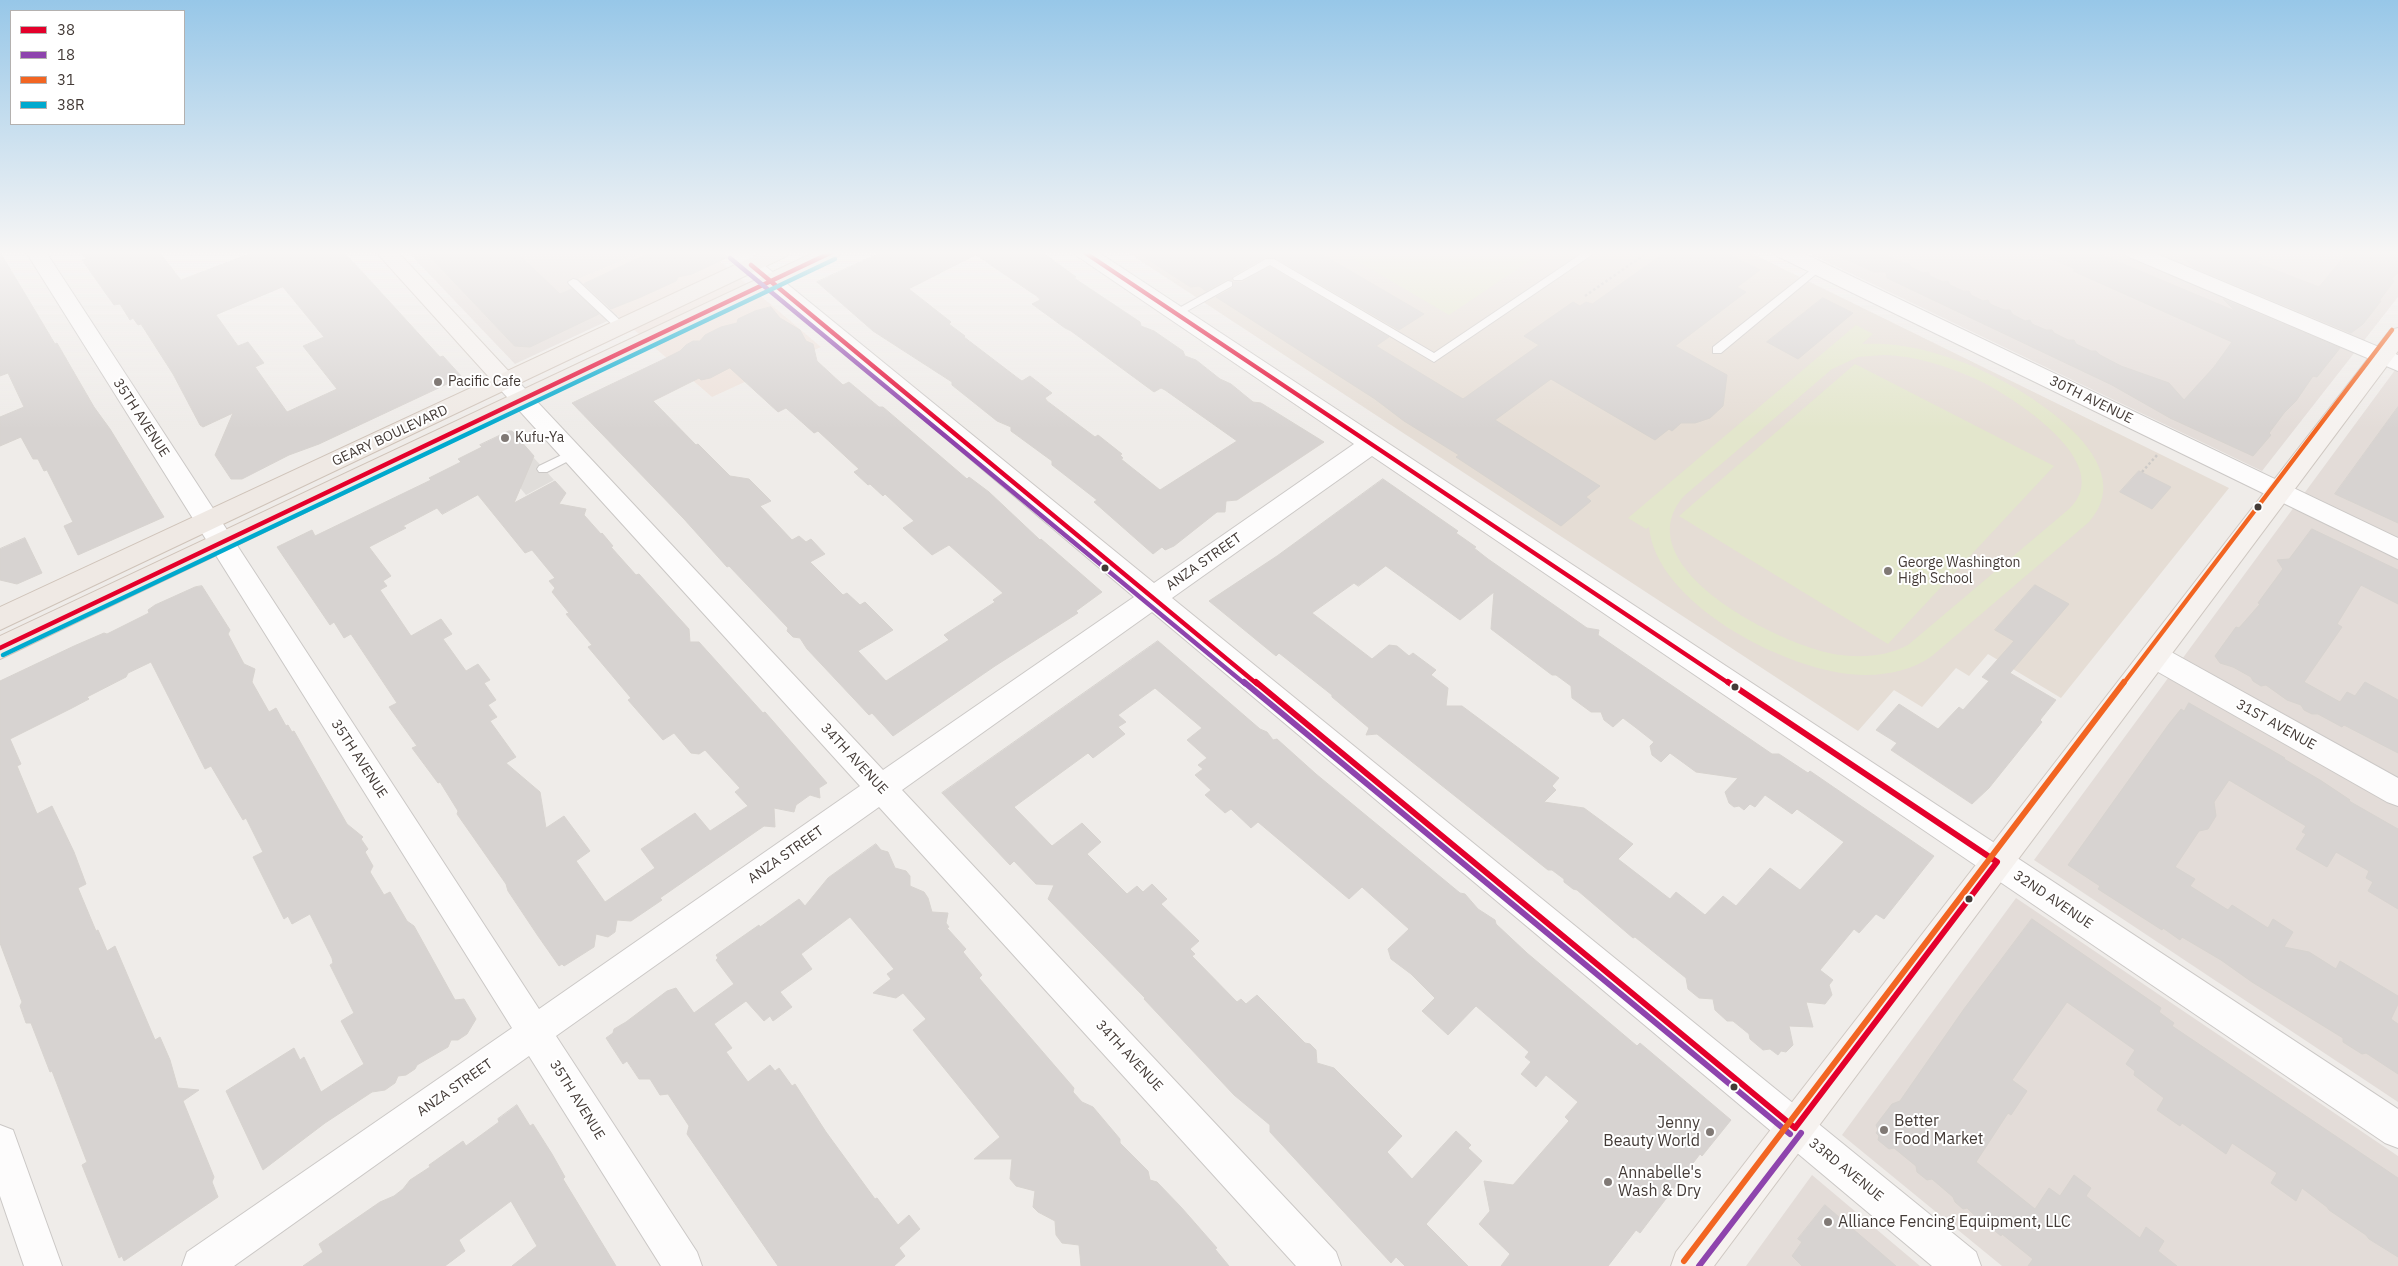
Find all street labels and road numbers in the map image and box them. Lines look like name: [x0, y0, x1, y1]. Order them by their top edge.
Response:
street label: 30TH AVENUE: [2047, 373, 2135, 427]
street label: 35TH AVENUE: [109, 375, 173, 461]
street label: GEARY BOULEVARD: [329, 402, 451, 470]
street label: ANZA STREET: [1163, 530, 1245, 594]
street label: 31ST AVENUE: [2233, 696, 2319, 754]
street label: 35TH AVENUE: [327, 716, 391, 802]
street label: 34TH AVENUE: [817, 720, 891, 798]
street label: ANZA STREET: [745, 823, 827, 887]
street label: 32ND AVENUE: [2010, 867, 2096, 933]
street label: 34TH AVENUE: [1092, 1017, 1166, 1095]
street label: ANZA STREET: [414, 1056, 496, 1120]
street label: 35TH AVENUE: [546, 1057, 608, 1143]
street label: 33RD AVENUE: [1805, 1135, 1887, 1205]

